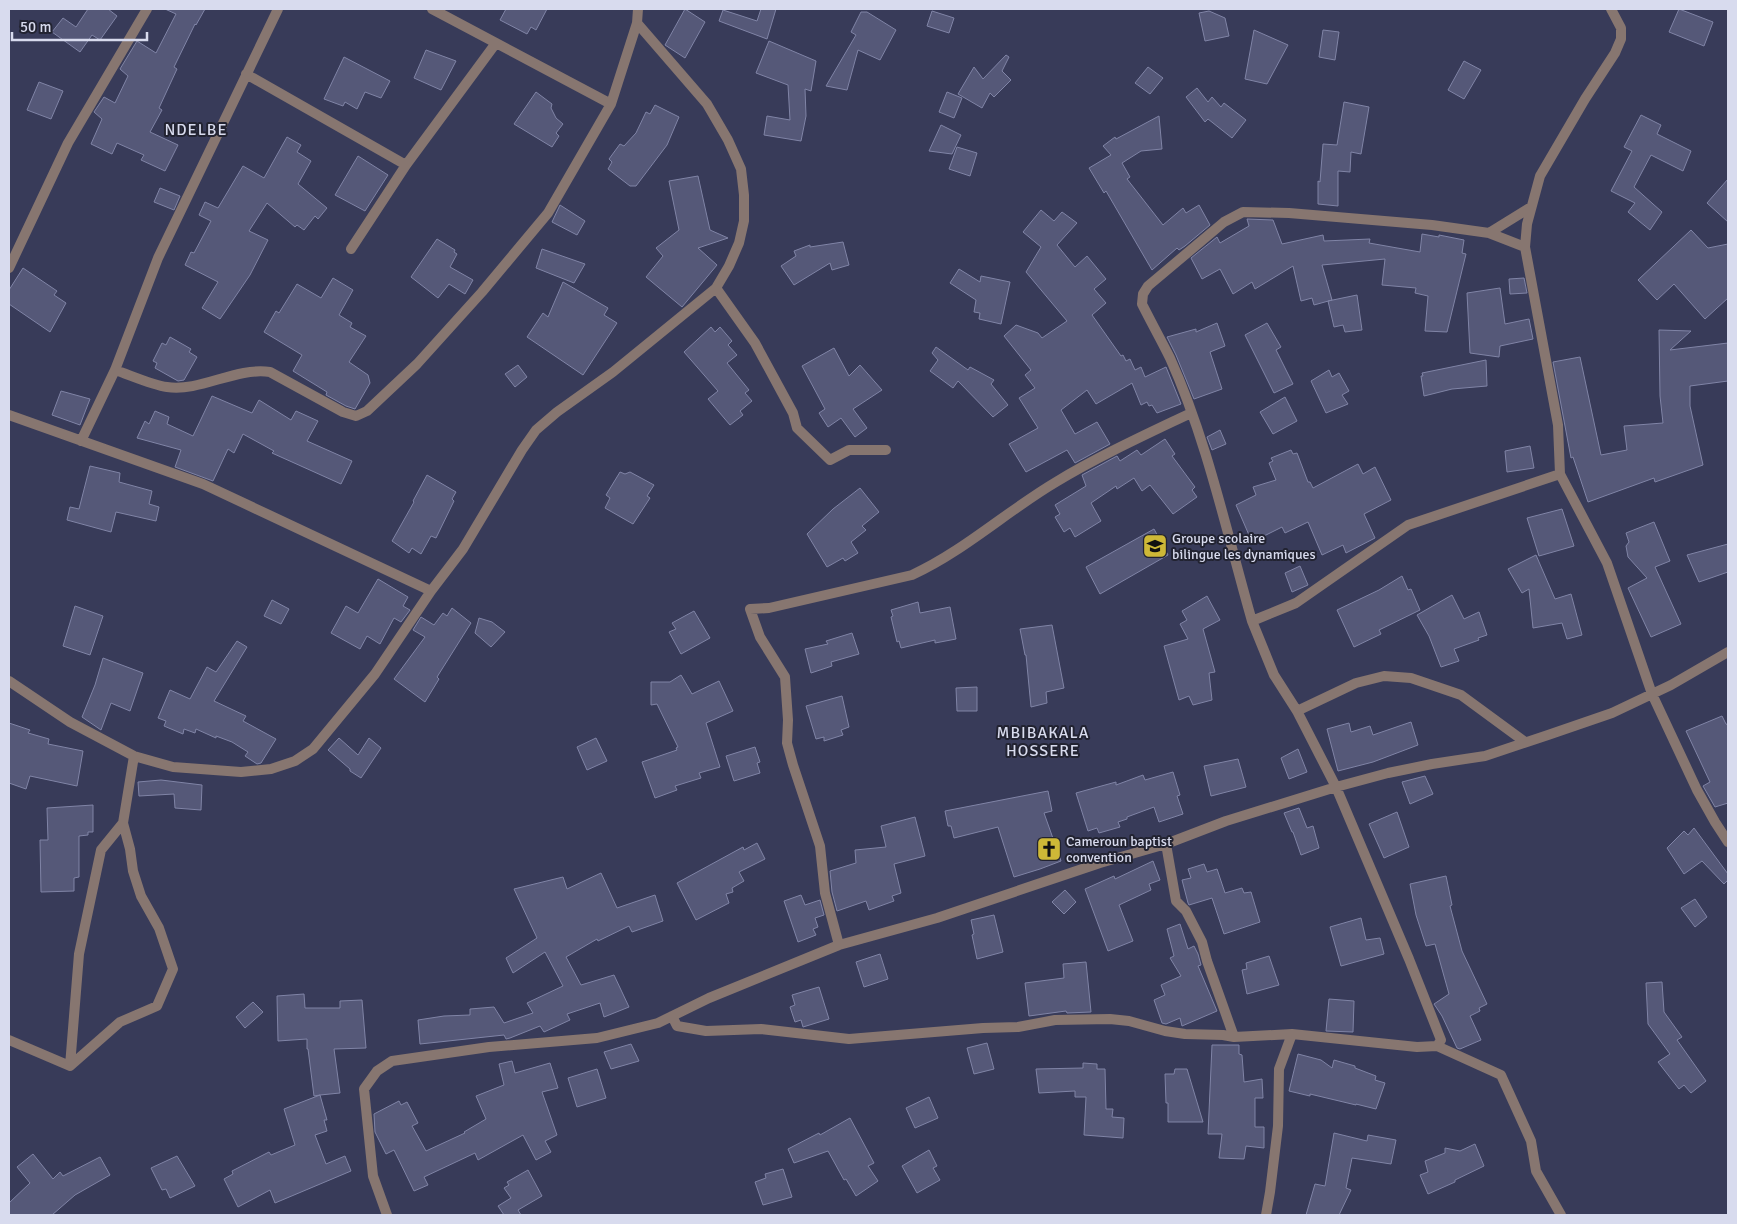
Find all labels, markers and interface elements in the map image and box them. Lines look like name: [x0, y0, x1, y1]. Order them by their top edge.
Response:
scale bar: [12, 10, 148, 42]
text: 50 m: [20, 18, 51, 36]
district label: NDELBE: [164, 120, 228, 140]
place label: Groupe scolaire bilingue les dynamiques: [1172, 530, 1316, 563]
school or university icon: Groupe scolaire bilingue les dynamiques: [1142, 533, 1168, 559]
district label: MBIBAKALA HOSSERE: [996, 723, 1090, 761]
place label: Cameroun baptist convention: [1066, 833, 1172, 866]
church icon: Cameroun baptist convention: [1036, 836, 1062, 862]

